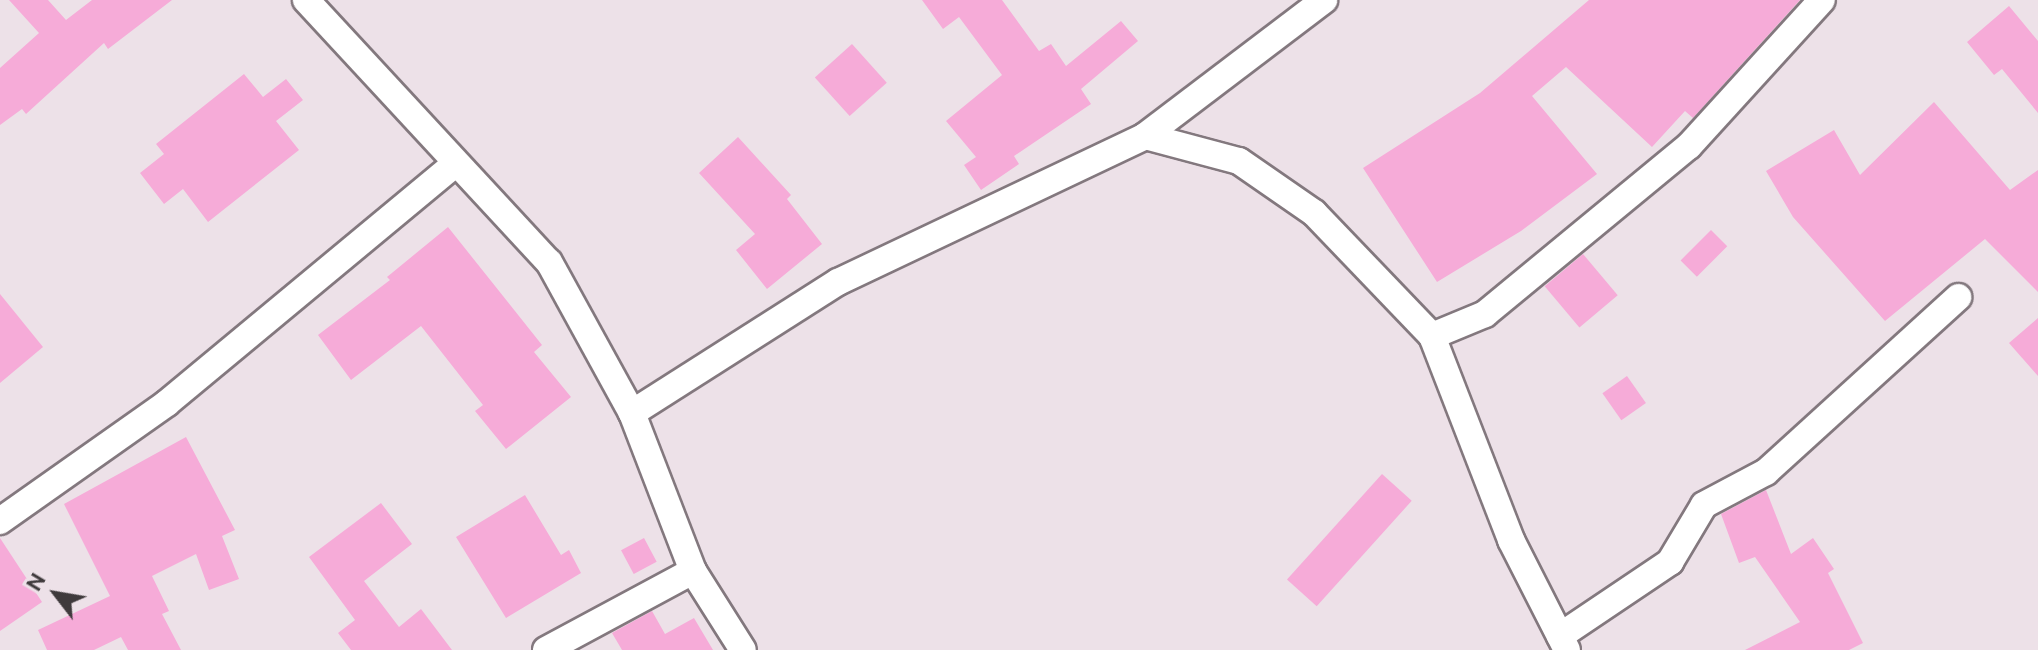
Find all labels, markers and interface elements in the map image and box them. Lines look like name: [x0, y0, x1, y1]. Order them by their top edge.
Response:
north arrow: [16, 554, 96, 634]
text: N: [20, 568, 50, 595]

